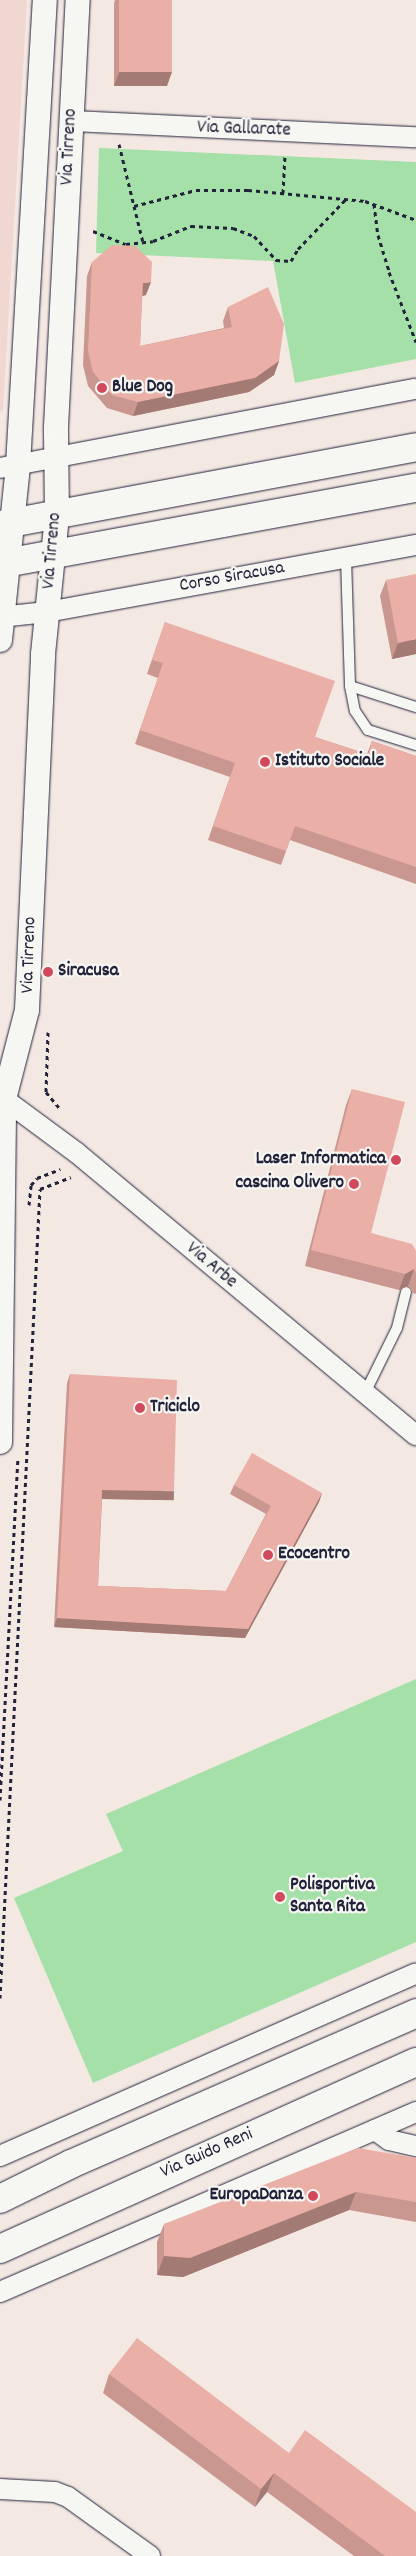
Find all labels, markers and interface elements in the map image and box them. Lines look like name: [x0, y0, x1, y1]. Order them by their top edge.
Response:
street label: Via Tirreno: [57, 108, 83, 186]
street label: Via Gallarate: [197, 117, 291, 143]
place label: Blue Dog: [112, 377, 173, 399]
marker: Blue Dog: [96, 382, 108, 394]
street label: Via Tirreno: [38, 512, 68, 590]
street label: Corso Siracusa: [178, 558, 286, 598]
place label: Istituto Sociale: [275, 751, 384, 773]
marker: Istituto Sociale: [259, 756, 271, 768]
street label: Via Tirreno: [17, 916, 43, 994]
place label: Siracusa: [58, 961, 119, 983]
marker: Siracusa: [42, 966, 54, 978]
place label: Laser Informatica: [256, 1149, 386, 1171]
marker: Laser Informatica: [390, 1154, 402, 1166]
place label: cascina Olivero: [236, 1173, 344, 1195]
marker: cascina Olivero: [348, 1178, 360, 1190]
street label: Via Arbe: [181, 1238, 241, 1294]
place label: Triciclo: [150, 1397, 200, 1419]
marker: Triciclo: [134, 1402, 146, 1414]
place label: Ecocentro: [278, 1544, 350, 1566]
marker: Ecocentro: [262, 1549, 274, 1561]
place label: Polisportiva Santa Rita: [290, 1875, 375, 1919]
marker: Polisportiva Santa Rita: [274, 1891, 286, 1903]
street label: Via Guido Reni: [157, 2124, 257, 2184]
place label: EuropaDanza: [209, 2185, 303, 2207]
marker: EuropaDanza: [307, 2190, 319, 2202]

